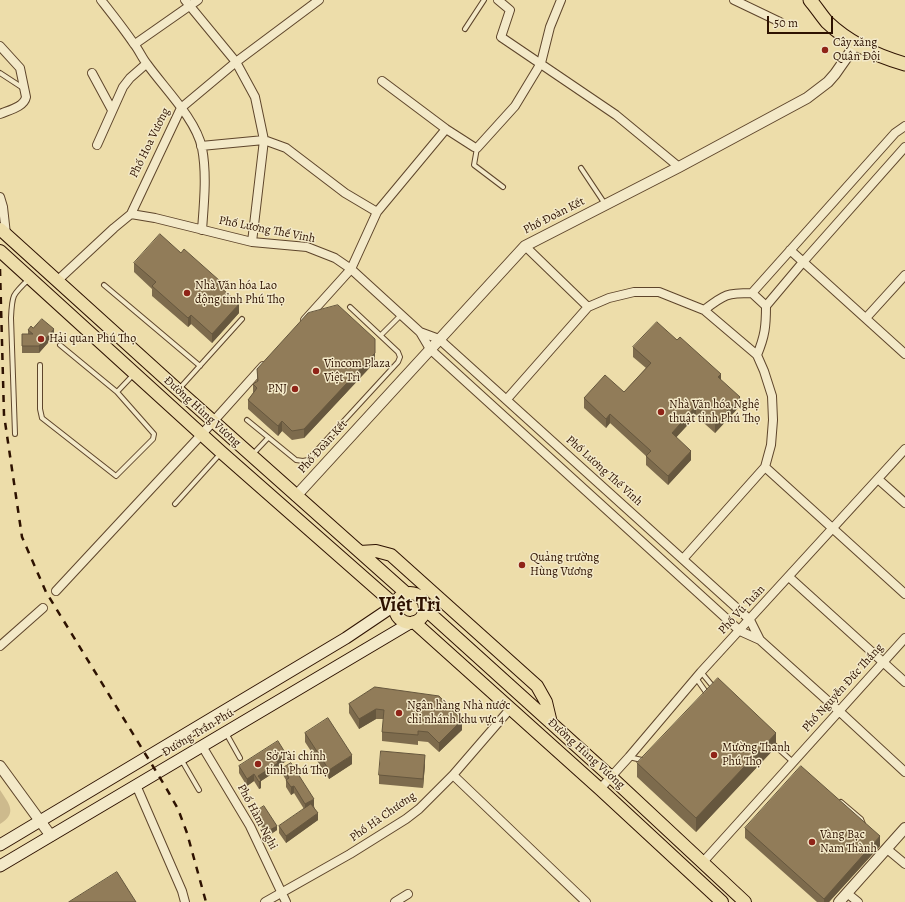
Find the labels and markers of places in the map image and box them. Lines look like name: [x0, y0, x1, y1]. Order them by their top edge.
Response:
place label: Cây xăng Quân Đội: [833, 36, 880, 64]
marker: Cây xăng Quân Đội: [820, 45, 830, 55]
place label: Nhà Văn hóa Lao động tỉnh Phú Thọ: [195, 279, 285, 307]
marker: Nhà Văn hóa Lao động tỉnh Phú Thọ: [182, 288, 192, 298]
place label: Hải quan Phú Thọ: [49, 332, 136, 346]
marker: Hải quan Phú Thọ: [36, 334, 46, 344]
place label: Vincom Plaza Việt Trì: [324, 357, 390, 385]
marker: Vincom Plaza Việt Trì: [311, 366, 321, 376]
place label: PNJ: [268, 382, 287, 396]
marker: PNJ: [290, 384, 300, 394]
place label: Nhà Văn hóa Nghệ thuật tỉnh Phú Thọ: [669, 398, 760, 426]
marker: Nhà Văn hóa Nghệ thuật tỉnh Phú Thọ: [656, 407, 666, 417]
place label: Quảng trường Hùng Vương: [530, 551, 599, 579]
marker: Quảng trường Hùng Vương: [517, 560, 527, 570]
place label: Ngân hàng Nhà nước chi nhánh khu vực 4: [407, 699, 510, 727]
marker: Ngân hàng Nhà nước chi nhánh khu vực 4: [394, 708, 404, 718]
place label: Mường Thanh Phú Thọ: [722, 741, 790, 769]
place label: Sở Tài chính tỉnh Phú Thọ: [266, 750, 328, 778]
marker: Mường Thanh Phú Thọ: [709, 750, 719, 760]
marker: Sở Tài chính tỉnh Phú Thọ: [253, 759, 263, 769]
place label: Vàng Bạc Nam Thành: [820, 828, 877, 856]
marker: Vàng Bạc Nam Thành: [807, 837, 817, 847]

